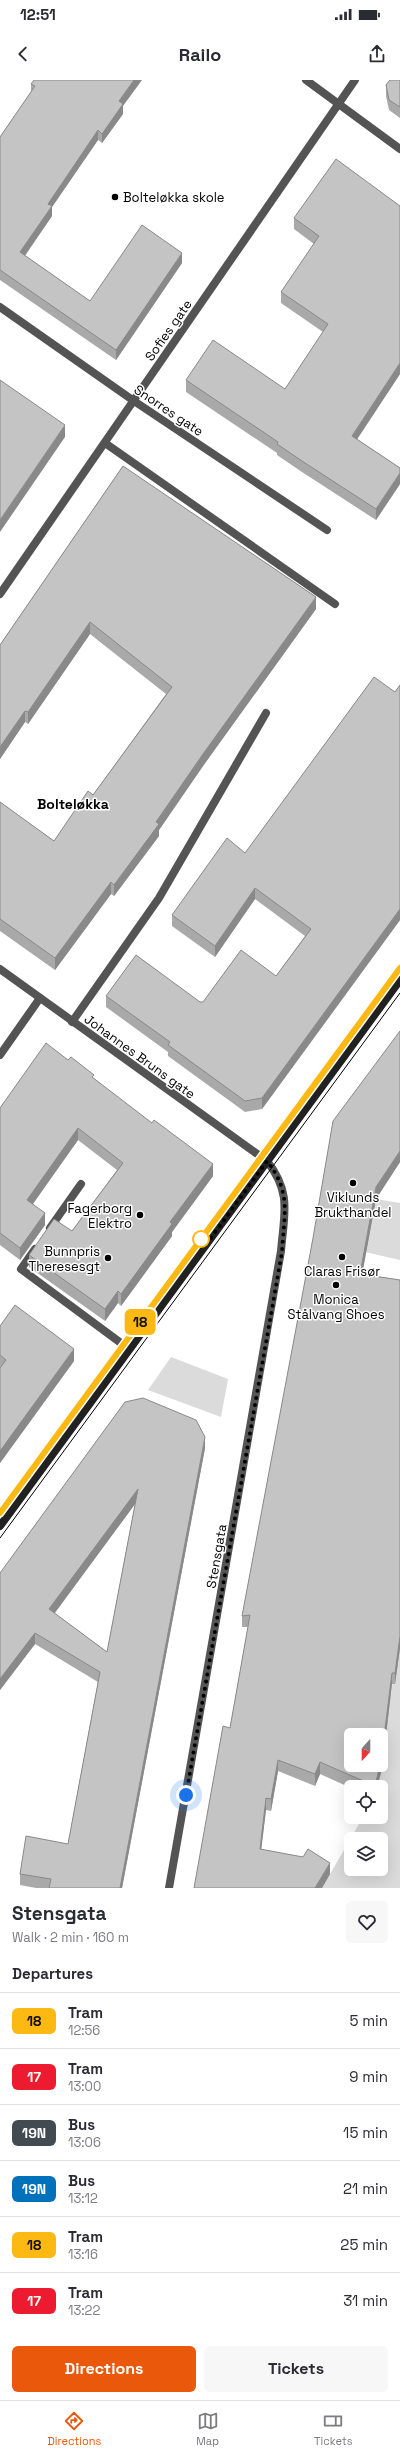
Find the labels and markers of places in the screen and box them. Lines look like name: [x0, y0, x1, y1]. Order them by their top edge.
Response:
place label: Bolteløkka skole: [123, 189, 225, 206]
marker: Bolteløkka skole: [110, 192, 120, 202]
marker: Viklunds Brukthandel: [348, 1178, 358, 1188]
place label: Viklunds Brukthandel: [314, 1189, 392, 1221]
place label: Fagerborg Elektro: [67, 1200, 132, 1232]
marker: Fagerborg Elektro: [135, 1210, 145, 1220]
unlabelled marker: [192, 1230, 210, 1248]
place label: Bunnpris Theresesgt: [29, 1243, 100, 1275]
marker: Claras Frisør: [337, 1252, 347, 1262]
marker: Bunnpris Theresesgt: [103, 1253, 113, 1263]
place label: Claras Frisør: [304, 1263, 380, 1280]
marker: Monica Stålvang Shoes: [331, 1280, 341, 1290]
place label: Monica Stålvang Shoes: [287, 1291, 385, 1323]

